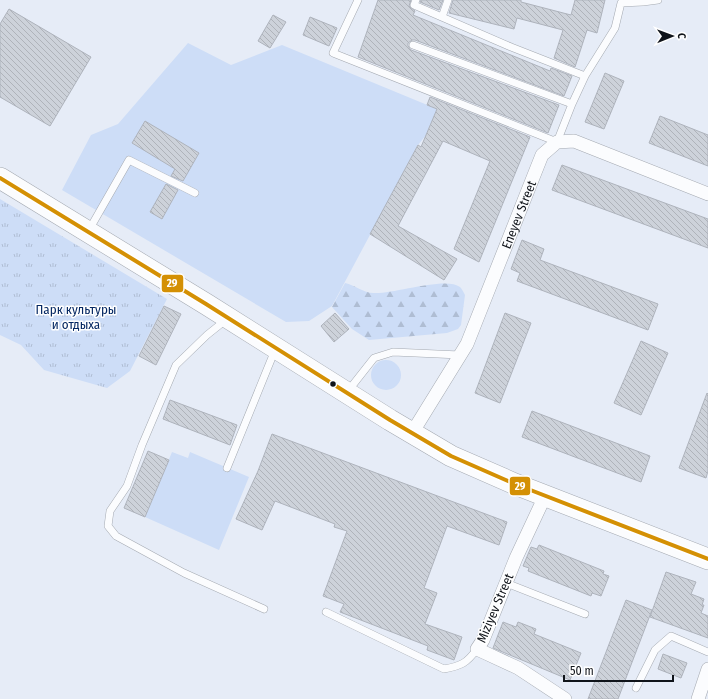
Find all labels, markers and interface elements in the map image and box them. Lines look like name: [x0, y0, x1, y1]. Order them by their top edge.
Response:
north arrow: [652, 16, 692, 56]
text: С: [675, 33, 688, 39]
street label: Eneyev Street: [498, 177, 539, 251]
line badge: 29: [161, 274, 184, 293]
text: 29: [166, 277, 178, 290]
park label: Парк культуры и отдыха: [36, 302, 116, 332]
unlabelled marker: [328, 379, 338, 389]
line badge: 29: [509, 476, 531, 496]
text: 29: [514, 480, 526, 493]
street label: Miziyev Street: [474, 570, 517, 645]
scale bar: [564, 657, 673, 683]
text: 50 m: [570, 664, 594, 678]

